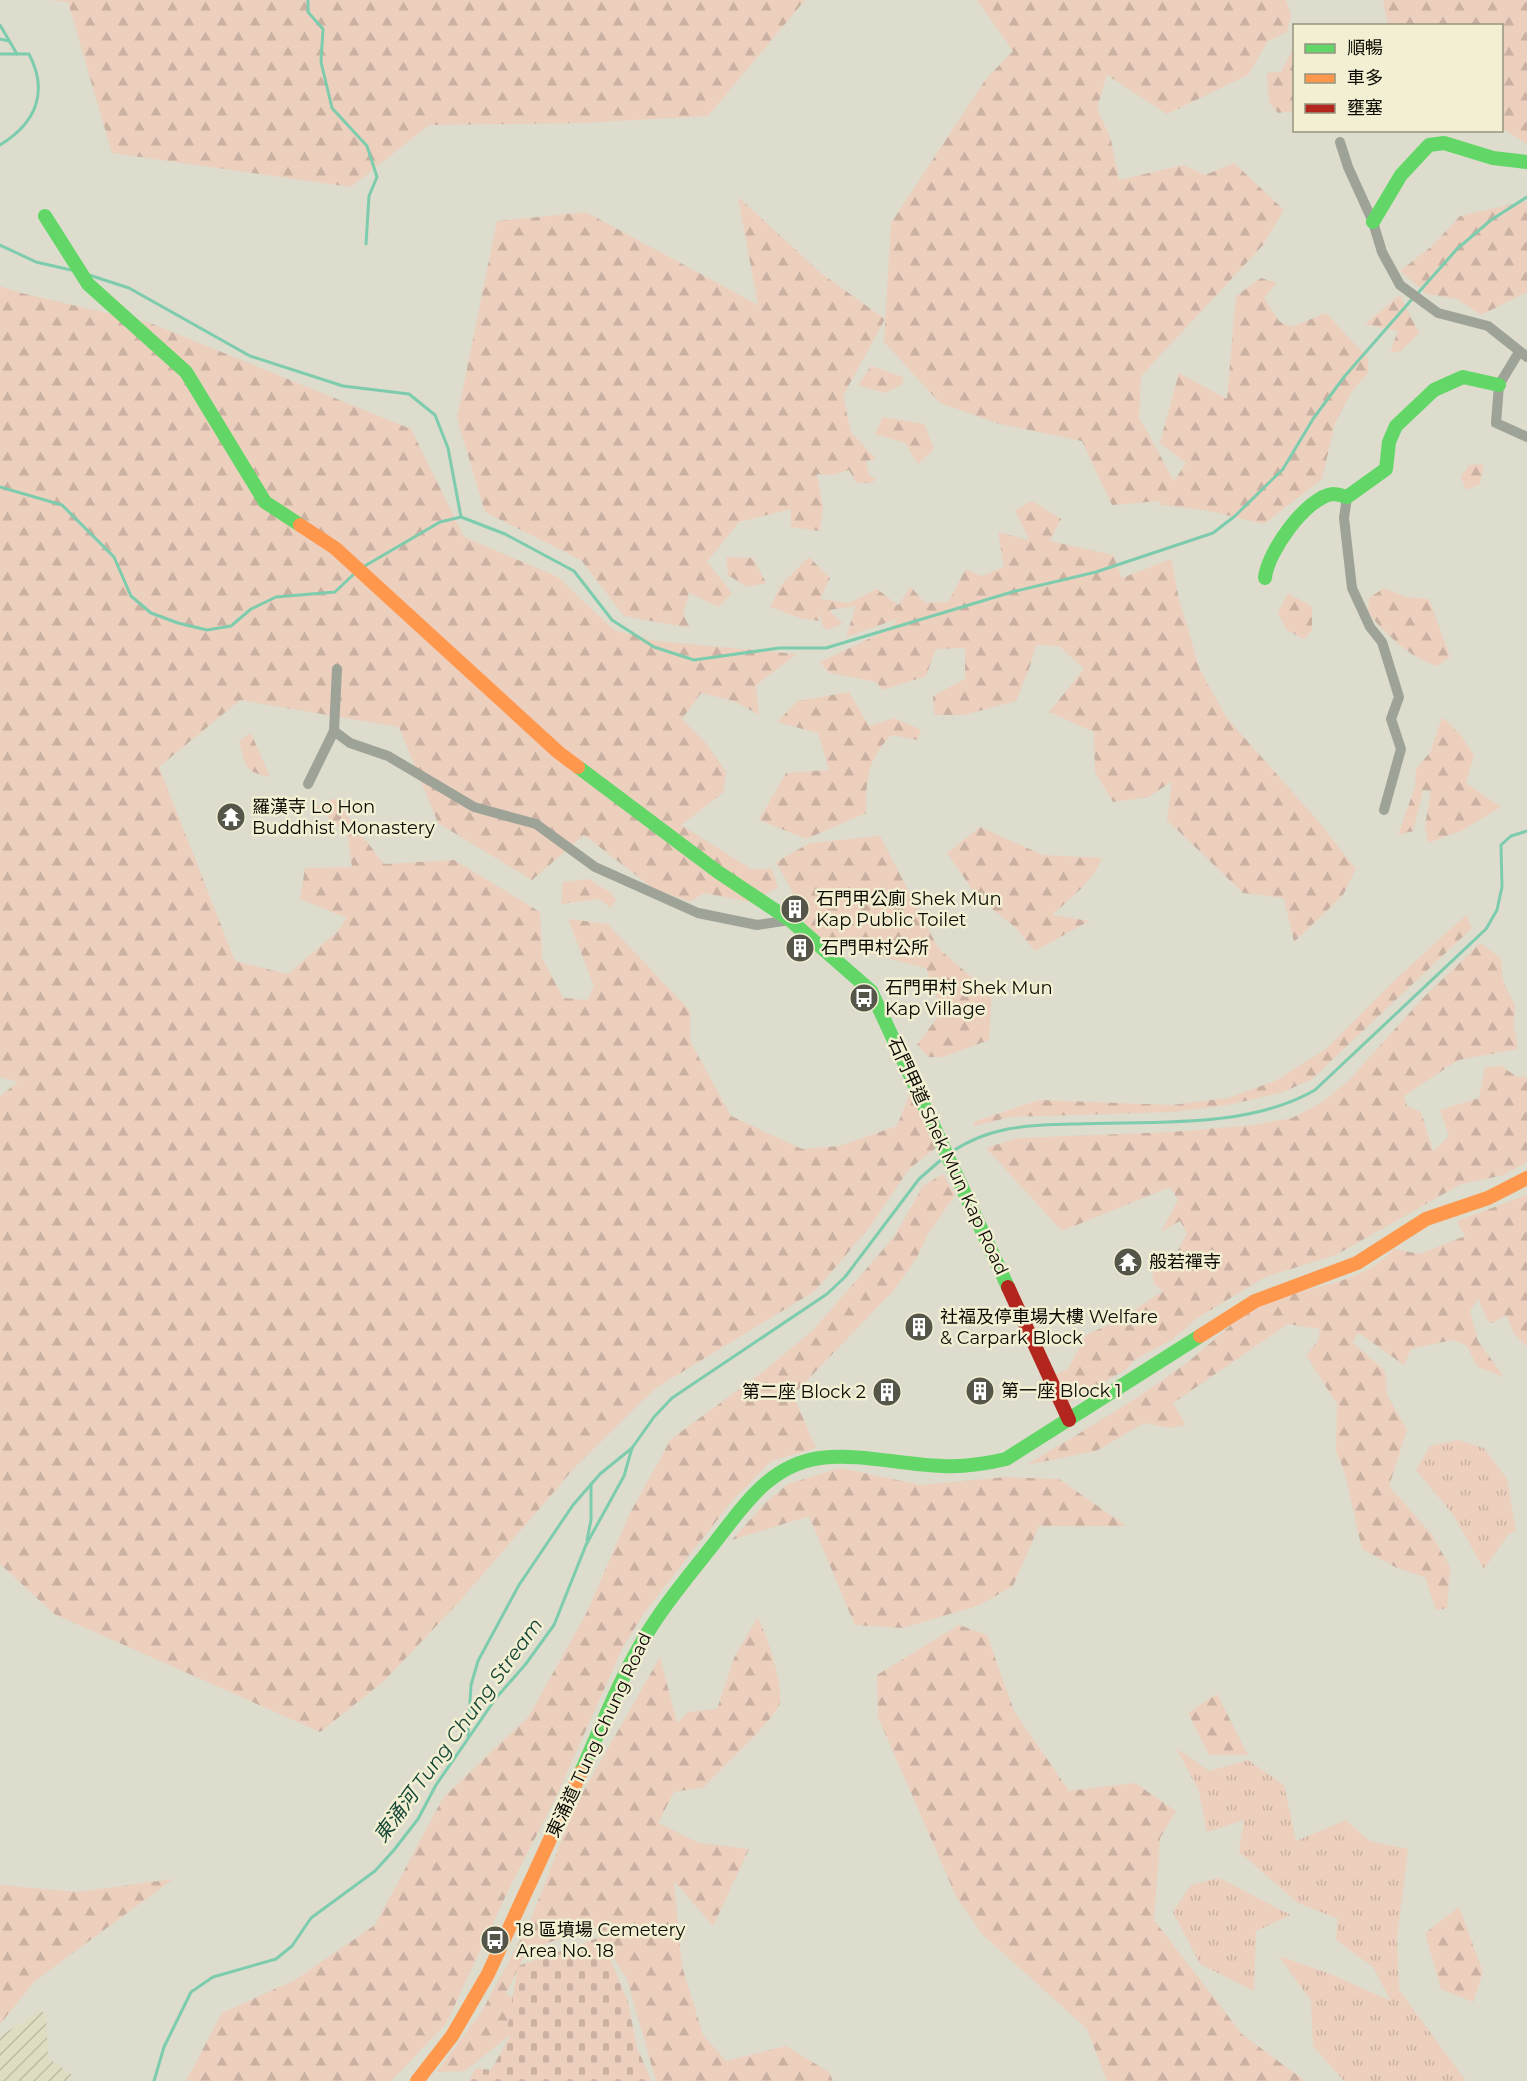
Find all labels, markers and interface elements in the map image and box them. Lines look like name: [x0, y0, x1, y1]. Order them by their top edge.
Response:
legend: [1293, 24, 1503, 132]
text: 順暢: [1347, 37, 1383, 59]
text: 車多: [1347, 67, 1383, 89]
text: 壅塞: [1347, 97, 1383, 119]
place label: 羅漢寺 Lo Hon Buddhist Monastery: [252, 796, 435, 839]
temple icon: 羅漢寺 Lo Hon Buddhist Monastery: [215, 801, 247, 833]
place label: 石門甲公廁 Shek Mun Kap Public Toilet: [816, 888, 1002, 931]
building icon: 石門甲公廁 Shek Mun Kap Public Toilet: [779, 893, 811, 925]
building icon: 石門甲村公所: [784, 932, 816, 964]
place label: 石門甲村公所: [821, 937, 929, 959]
place label: 石門甲村 Shek Mun Kap Village: [885, 977, 1053, 1020]
bus stop icon: 石門甲村 Shek Mun Kap Village: [848, 982, 880, 1014]
street label: 石門甲道 Shek Mun Kap Road: [883, 1034, 1013, 1278]
temple icon: 般若禪寺: [1112, 1246, 1144, 1278]
place label: 般若禪寺: [1149, 1251, 1221, 1273]
place label: 社福及停車場大樓 Welfare & Carpark Block: [940, 1306, 1158, 1349]
building icon: 社福及停車場大樓 Welfare & Carpark Block: [903, 1311, 935, 1343]
building icon: 第一座 Block 1: [964, 1375, 996, 1407]
building icon: 第二座 Block 2: [871, 1376, 903, 1408]
place label: 第一座 Block 1: [1001, 1380, 1121, 1402]
place label: 第二座 Block 2: [742, 1381, 866, 1403]
water label: 東涌河 Tung Chung Stream: [369, 1613, 547, 1847]
street label: 東涌道 Tung Chung Road: [542, 1629, 656, 1841]
place label: 18 區墳場 Cemetery Area No. 18: [516, 1919, 686, 1962]
bus stop icon: 18 區墳場 Cemetery Area No. 18: [479, 1924, 511, 1956]

